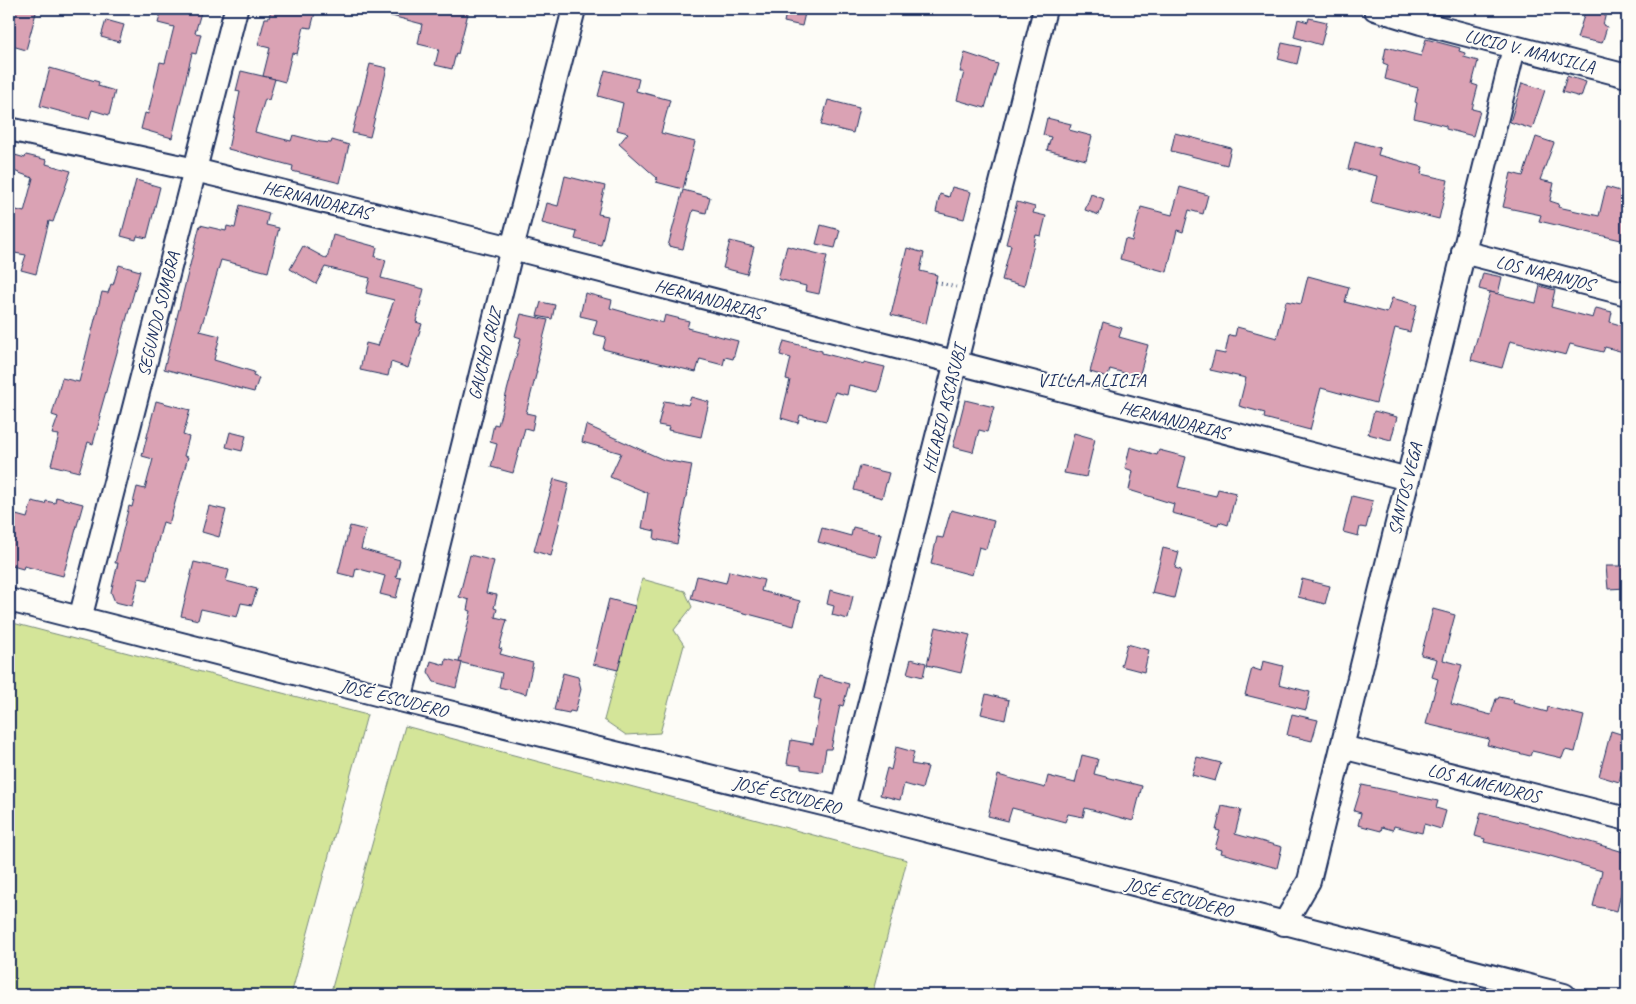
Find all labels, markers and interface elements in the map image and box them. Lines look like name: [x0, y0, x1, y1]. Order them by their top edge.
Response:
street label: LUCIO V. MANSILLA: [1463, 24, 1598, 78]
street label: HERNANDARIAS: [261, 176, 376, 225]
street label: SEGUNDO SOMBRA: [132, 249, 184, 378]
street label: LOS NARANJOS: [1494, 250, 1599, 297]
street label: HERNANDARIAS: [653, 274, 768, 325]
street label: GAUCHO CRUZ: [463, 303, 508, 402]
street label: HILARIO ASCASUBI: [917, 339, 971, 475]
district label: VILLA ALICIA: [1037, 368, 1147, 392]
street label: HERNANDARIAS: [1118, 396, 1233, 445]
street label: SANTOS VEGA: [1383, 440, 1427, 537]
street label: JOSÉ ESCUDERO: [337, 674, 452, 722]
street label: LOS ALMENDROS: [1426, 758, 1545, 808]
street label: JOSÉ ESCUDERO: [730, 771, 845, 819]
street label: JOSÉ ESCUDERO: [1122, 872, 1237, 922]

